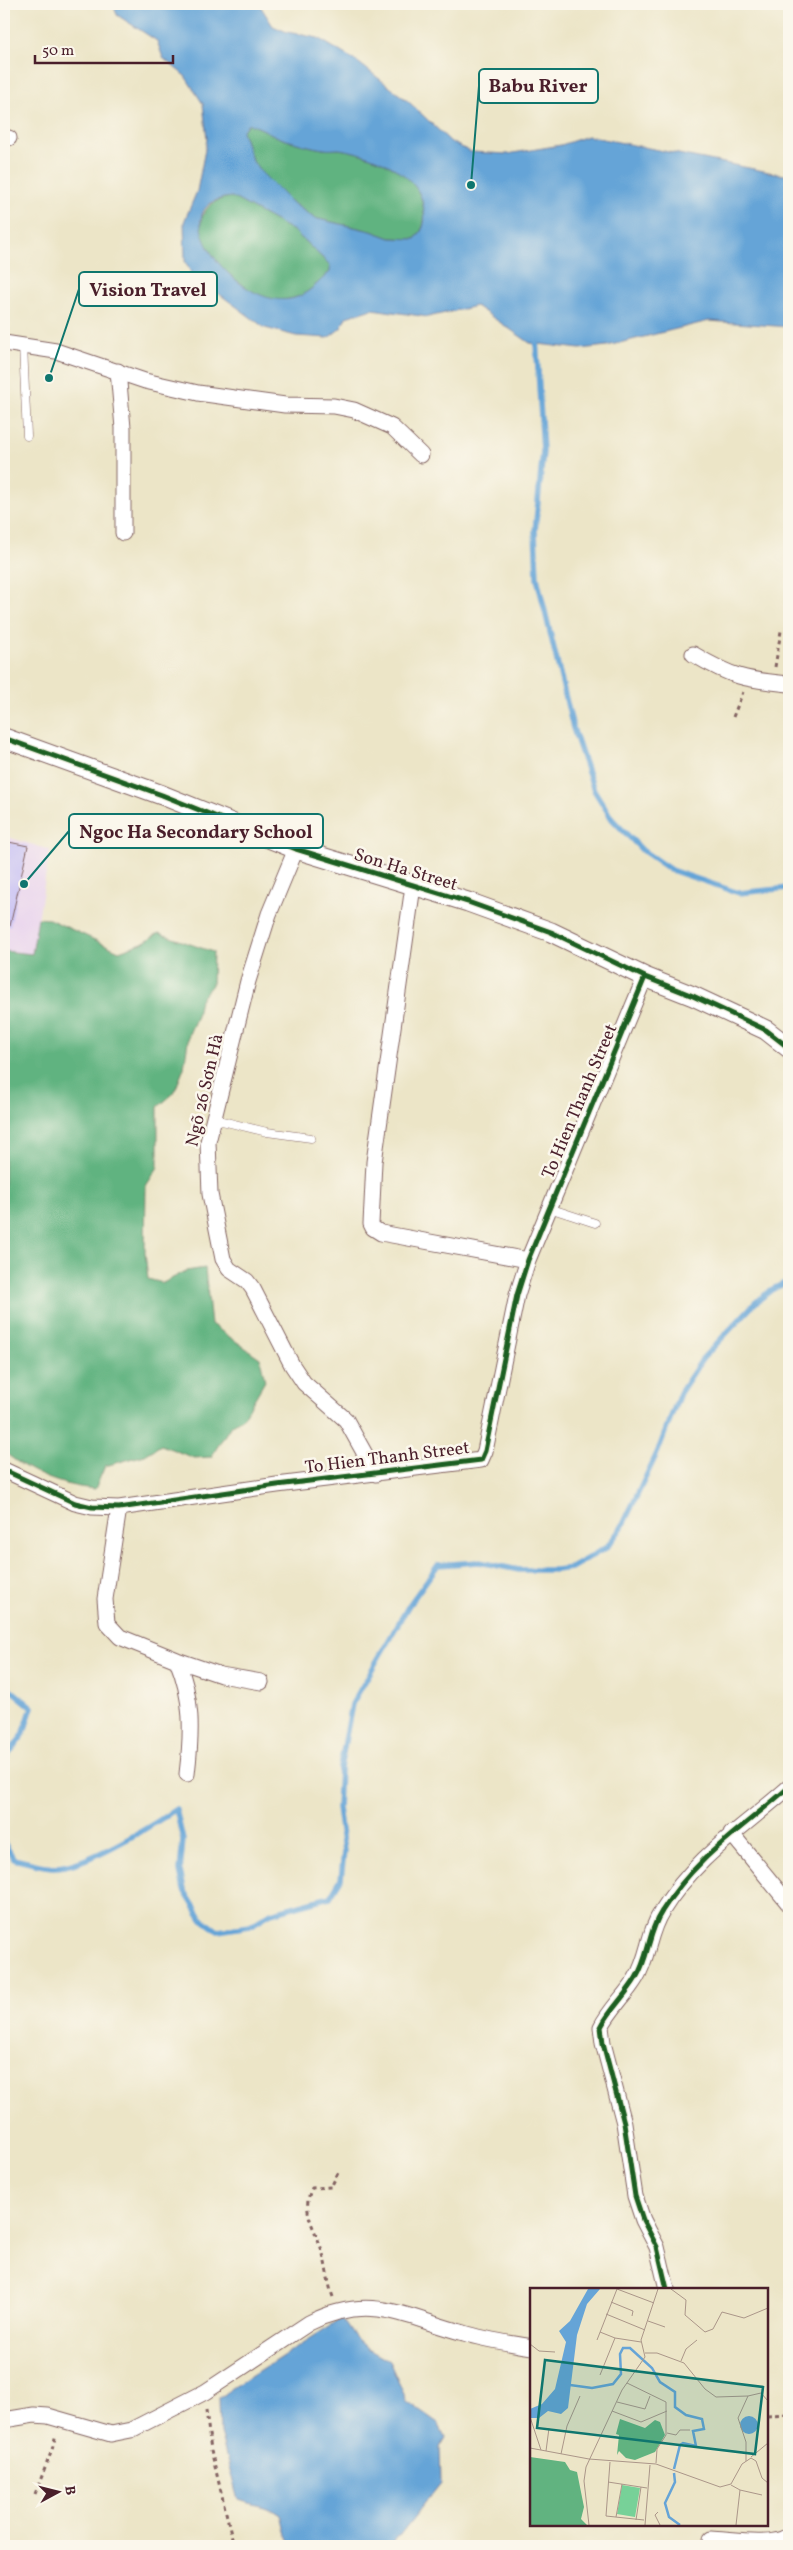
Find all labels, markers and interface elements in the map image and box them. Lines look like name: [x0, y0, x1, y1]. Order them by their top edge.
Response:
scale bar: [35, 32, 172, 64]
text: 50 m: [42, 41, 74, 62]
callout: Babu River: [479, 69, 598, 103]
text: Babu River: [489, 74, 587, 100]
callout: Vision Travel: [79, 272, 217, 306]
text: Vision Travel: [89, 278, 207, 304]
callout: Ngoc Ha Secondary School: [69, 814, 323, 848]
text: Ngoc Ha Secondary School: [79, 820, 313, 846]
street label: Son Ha Street: [351, 843, 460, 898]
street label: To Hien Thanh Street: [536, 1020, 624, 1183]
street label: Ngõ 26 Sơn Hà: [180, 1031, 231, 1149]
street label: To Hien Thanh Street: [303, 1436, 471, 1481]
inset map: [530, 2288, 768, 2525]
north arrow: [32, 2468, 82, 2518]
text: B: [59, 2485, 79, 2496]

